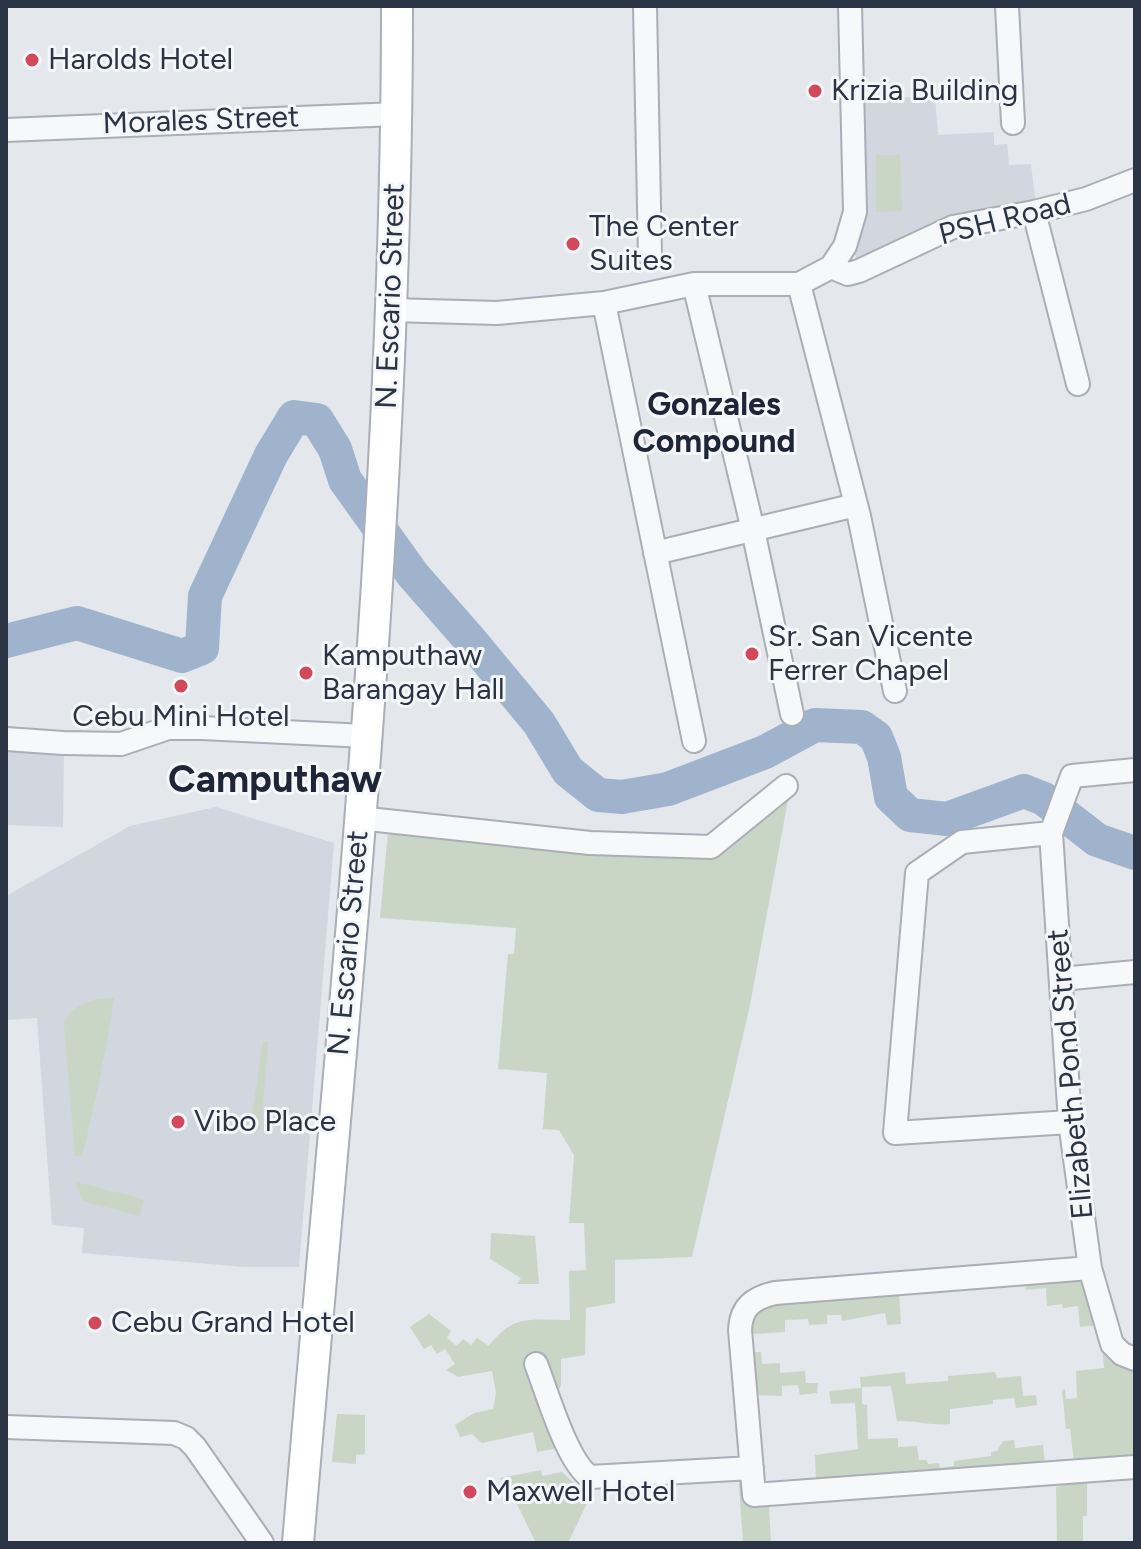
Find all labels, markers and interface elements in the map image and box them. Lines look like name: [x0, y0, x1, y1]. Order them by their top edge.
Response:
place label: Harolds Hotel: [48, 42, 233, 78]
marker: Harolds Hotel: [23, 51, 41, 69]
place label: Krizia Building: [831, 73, 1018, 109]
marker: Krizia Building: [806, 82, 824, 100]
street label: Morales Street: [102, 100, 300, 142]
street label: N. Escario Street: [369, 182, 413, 410]
street label: PSH Road: [935, 186, 1075, 254]
place label: The Center Suites: [589, 209, 739, 280]
marker: The Center Suites: [564, 235, 582, 253]
district label: Gonzales Compound: [633, 387, 795, 462]
place label: Sr. San Vicente Ferrer Chapel: [768, 619, 973, 690]
place label: Kamputhaw Barangay Hall: [322, 638, 505, 708]
marker: Sr. San Vicente Ferrer Chapel: [743, 645, 761, 663]
marker: Kamputhaw Barangay Hall: [297, 664, 315, 682]
marker: Cebu Mini Hotel: [172, 677, 190, 695]
place label: Cebu Mini Hotel: [72, 699, 290, 735]
district label: Camputhaw: [168, 758, 382, 804]
street label: N. Escario Street: [321, 829, 377, 1057]
street label: Elizabeth Pond Street: [1040, 927, 1102, 1221]
place label: Vibo Place: [194, 1104, 336, 1140]
marker: Vibo Place: [169, 1113, 187, 1131]
place label: Cebu Grand Hotel: [111, 1305, 355, 1341]
marker: Cebu Grand Hotel: [86, 1314, 104, 1332]
place label: Maxwell Hotel: [486, 1474, 675, 1510]
marker: Maxwell Hotel: [461, 1483, 479, 1501]

